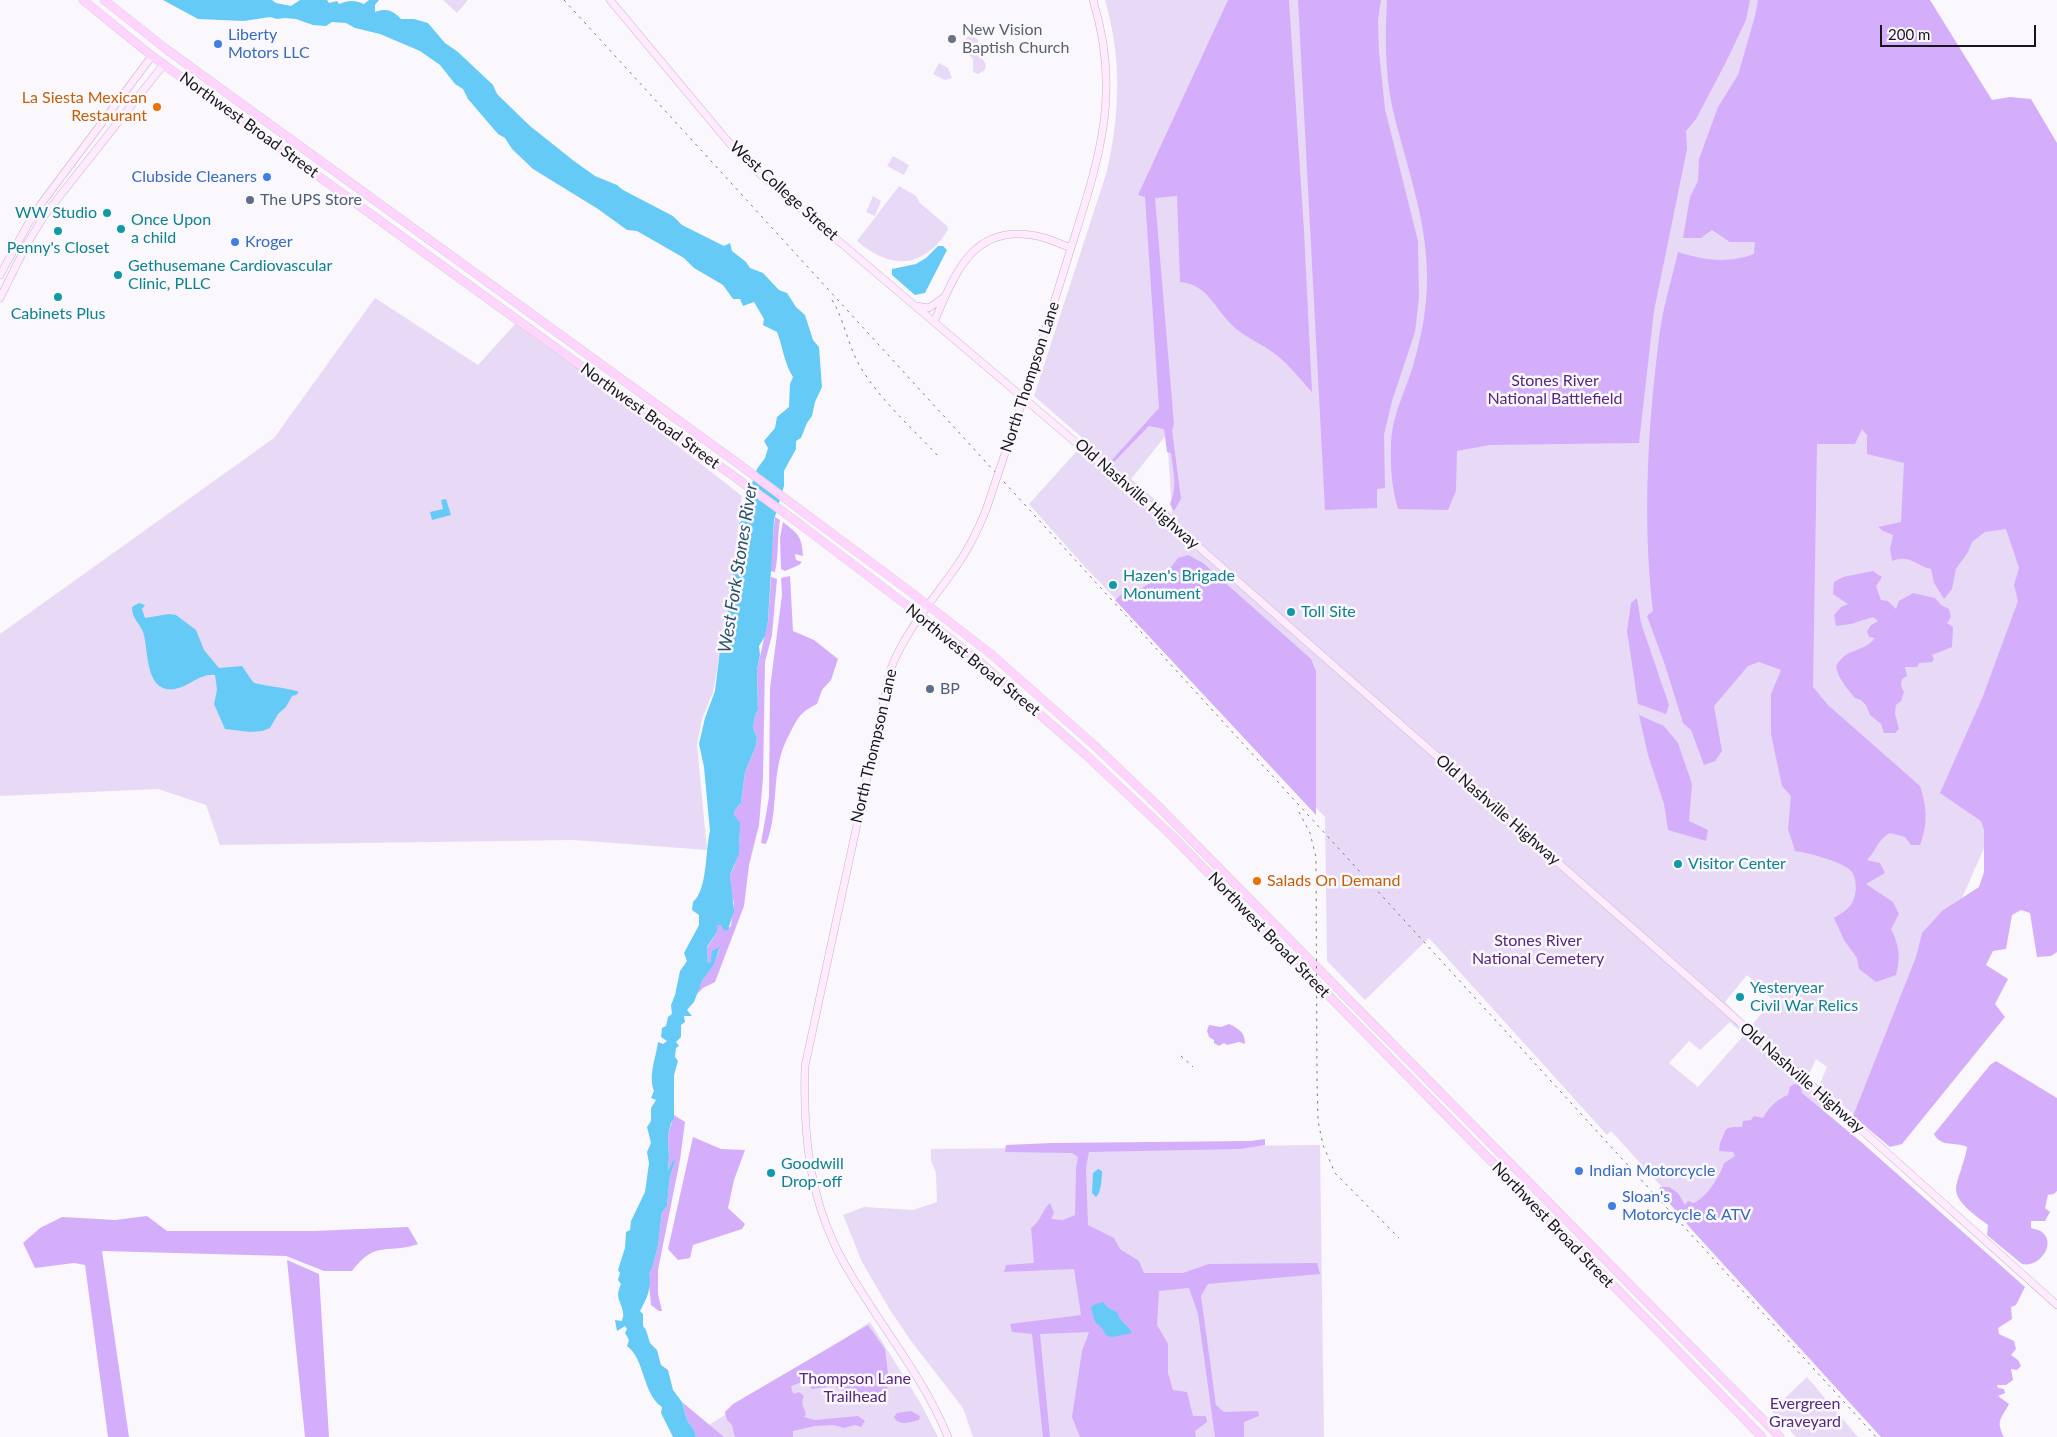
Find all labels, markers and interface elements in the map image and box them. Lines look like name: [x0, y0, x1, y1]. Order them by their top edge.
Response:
scale bar: [1882, 15, 2038, 47]
place label: New Vision Baptish Church: [962, 20, 1069, 58]
place label: Liberty Motors LLC: [228, 25, 310, 63]
text: 200 m: [1888, 25, 1930, 43]
marker: New Vision Baptish Church: [946, 33, 958, 45]
marker: Liberty Motors LLC: [212, 38, 224, 50]
street label: Northwest Broad Street: [176, 68, 322, 182]
place label: La Siesta Mexican Restaurant: [22, 88, 147, 126]
marker: La Siesta Mexican Restaurant: [151, 101, 163, 113]
street label: West College Street: [726, 137, 842, 245]
place label: Clubside Cleaners: [131, 167, 257, 187]
marker: Clubside Cleaners: [261, 171, 273, 183]
place label: The UPS Store: [260, 190, 362, 210]
marker: The UPS Store: [244, 194, 256, 206]
place label: WW Studio: [15, 203, 97, 223]
marker: WW Studio: [101, 207, 113, 219]
place label: Once Upon a child: [131, 210, 211, 248]
marker: Once Upon a child: [115, 223, 127, 235]
marker: Penny's Closet: [52, 225, 64, 237]
place label: Kroger: [245, 232, 293, 252]
marker: Kroger: [229, 236, 241, 248]
place label: Penny's Closet: [7, 238, 109, 258]
place label: Gethusemane Cardiovascular Clinic, PLLC: [128, 256, 332, 294]
marker: Gethusemane Cardiovascular Clinic, PLLC: [112, 269, 124, 281]
marker: Cabinets Plus: [52, 291, 64, 303]
street label: North Thompson Lane: [997, 299, 1063, 455]
place label: Cabinets Plus: [11, 304, 105, 324]
street label: Northwest Broad Street: [577, 359, 723, 473]
park label: Stones River National Battlefield: [1488, 371, 1622, 409]
street label: Old Nashville Highway: [1071, 435, 1203, 553]
water label: West Fork Stones River: [714, 482, 762, 654]
place label: Hazen's Brigade Monument: [1123, 566, 1235, 604]
marker: Hazen's Brigade Monument: [1107, 579, 1119, 591]
street label: Northwest Broad Street: [902, 600, 1044, 720]
place label: Toll Site: [1301, 602, 1356, 622]
marker: Toll Site: [1285, 606, 1297, 618]
street label: North Thompson Lane: [847, 667, 901, 825]
place label: BP: [940, 679, 960, 699]
marker: BP: [924, 683, 936, 695]
street label: Old Nashville Highway: [1432, 751, 1564, 869]
place label: Visitor Center: [1688, 854, 1786, 874]
marker: Visitor Center: [1672, 858, 1684, 870]
street label: Northwest Broad Street: [1204, 868, 1334, 1002]
place label: Salads On Demand: [1267, 871, 1400, 891]
marker: Salads On Demand: [1251, 875, 1263, 887]
park label: Stones River National Cemetery: [1472, 931, 1604, 969]
place label: Yesteryear Civil War Relics: [1750, 978, 1858, 1016]
marker: Yesteryear Civil War Relics: [1734, 991, 1746, 1003]
street label: Old Nashville Highway: [1736, 1019, 1868, 1137]
place label: Goodwill Drop-off: [781, 1154, 844, 1192]
street label: Northwest Broad Street: [1488, 1158, 1618, 1292]
place label: Indian Motorcycle: [1589, 1161, 1715, 1181]
marker: Indian Motorcycle: [1573, 1165, 1585, 1177]
marker: Goodwill Drop-off: [765, 1167, 777, 1179]
place label: Sloan's Motorcycle & ATV: [1622, 1187, 1751, 1225]
marker: Sloan's Motorcycle & ATV: [1606, 1200, 1618, 1212]
park label: Thompson Lane Trailhead: [799, 1369, 911, 1407]
park label: Evergreen Graveyard: [1769, 1394, 1841, 1432]

